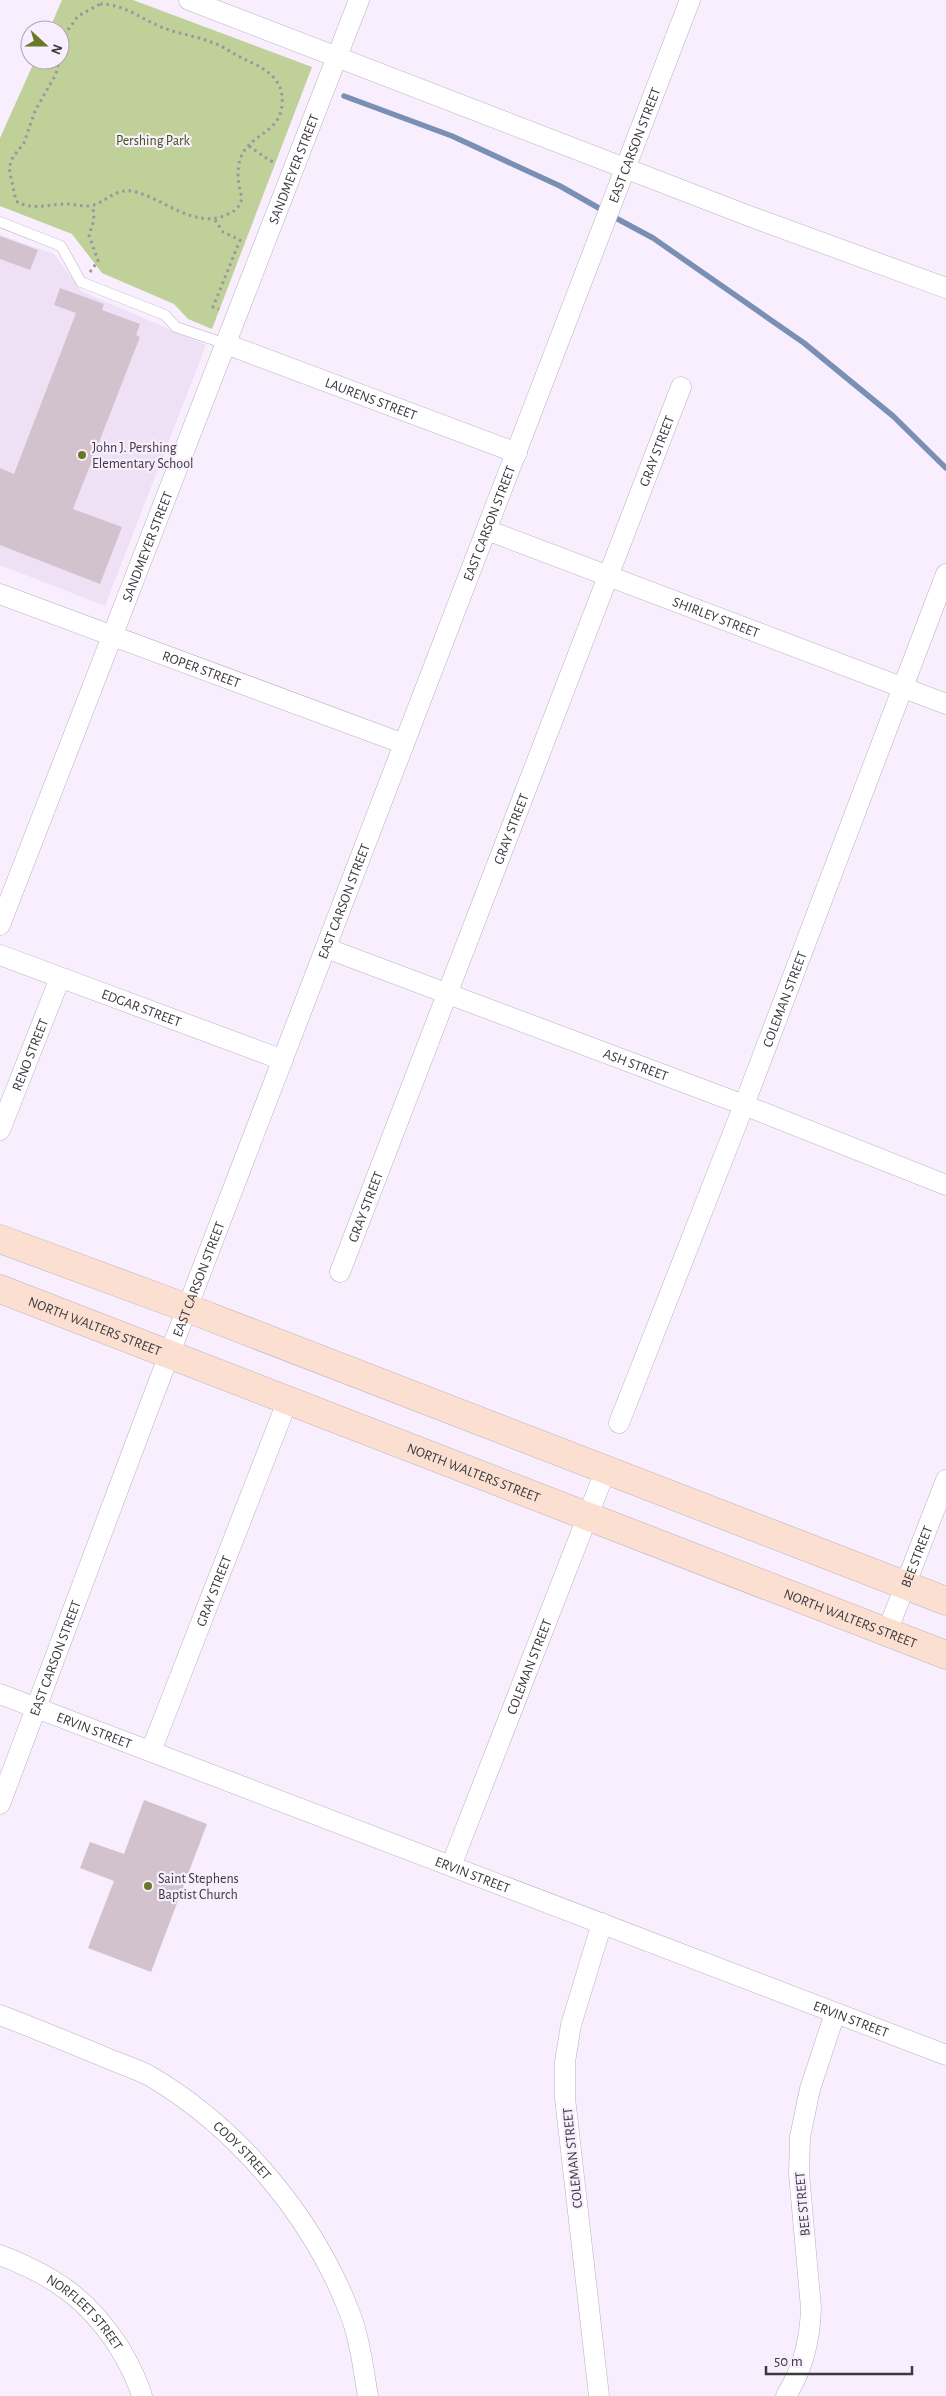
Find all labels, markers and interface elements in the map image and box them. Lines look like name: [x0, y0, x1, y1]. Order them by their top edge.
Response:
north arrow: [20, 20, 70, 70]
text: N: [48, 42, 64, 56]
street label: EAST CARSON STREET: [607, 86, 664, 205]
street label: SANDMEYER STREET: [267, 112, 322, 226]
park label: Pershing Park: [116, 134, 191, 148]
street label: LAURENS STREET: [323, 376, 419, 423]
street label: GRAY STREET: [637, 414, 677, 489]
place label: John J. Pershing Elementary School: [92, 441, 194, 471]
marker: John J. Pershing Elementary School: [76, 449, 88, 461]
street label: EAST CARSON STREET: [461, 464, 518, 583]
street label: SANDMEYER STREET: [120, 490, 176, 604]
street label: SHIRLEY STREET: [670, 595, 761, 641]
street label: ROPER STREET: [160, 649, 242, 691]
street label: GRAY STREET: [492, 792, 532, 867]
street label: EAST CARSON STREET: [316, 842, 373, 961]
street label: COLEMAN STREET: [761, 950, 810, 1049]
street label: EDGAR STREET: [99, 987, 183, 1030]
street label: RENO STREET: [10, 1017, 51, 1093]
street label: ASH STREET: [601, 1047, 670, 1084]
street label: GRAY STREET: [346, 1170, 386, 1244]
street label: EAST CARSON STREET: [171, 1220, 228, 1339]
street label: NORTH WALTERS STREET: [26, 1295, 163, 1359]
street label: NORTH WALTERS STREET: [405, 1441, 542, 1505]
street label: BEE STREET: [899, 1524, 936, 1590]
street label: GRAY STREET: [194, 1554, 235, 1628]
street label: NORTH WALTERS STREET: [782, 1587, 919, 1651]
street label: EAST CARSON STREET: [28, 1598, 84, 1718]
street label: COLEMAN STREET: [505, 1617, 555, 1717]
street label: ERVIN STREET: [55, 1710, 134, 1752]
street label: ERVIN STREET: [433, 1855, 512, 1896]
place label: Saint Stephens Baptist Church: [158, 1872, 239, 1902]
marker: Saint Stephens Baptist Church: [142, 1880, 154, 1892]
street label: ERVIN STREET: [811, 1999, 890, 2040]
street label: COLEMAN STREET: [561, 2107, 585, 2209]
street label: CODY STREET: [210, 2119, 273, 2183]
street label: BEE STREET: [793, 2171, 813, 2237]
street label: NORFLEET STREET: [44, 2272, 125, 2353]
scale bar: [766, 2344, 912, 2376]
text: 50 m: [774, 2354, 803, 2369]

